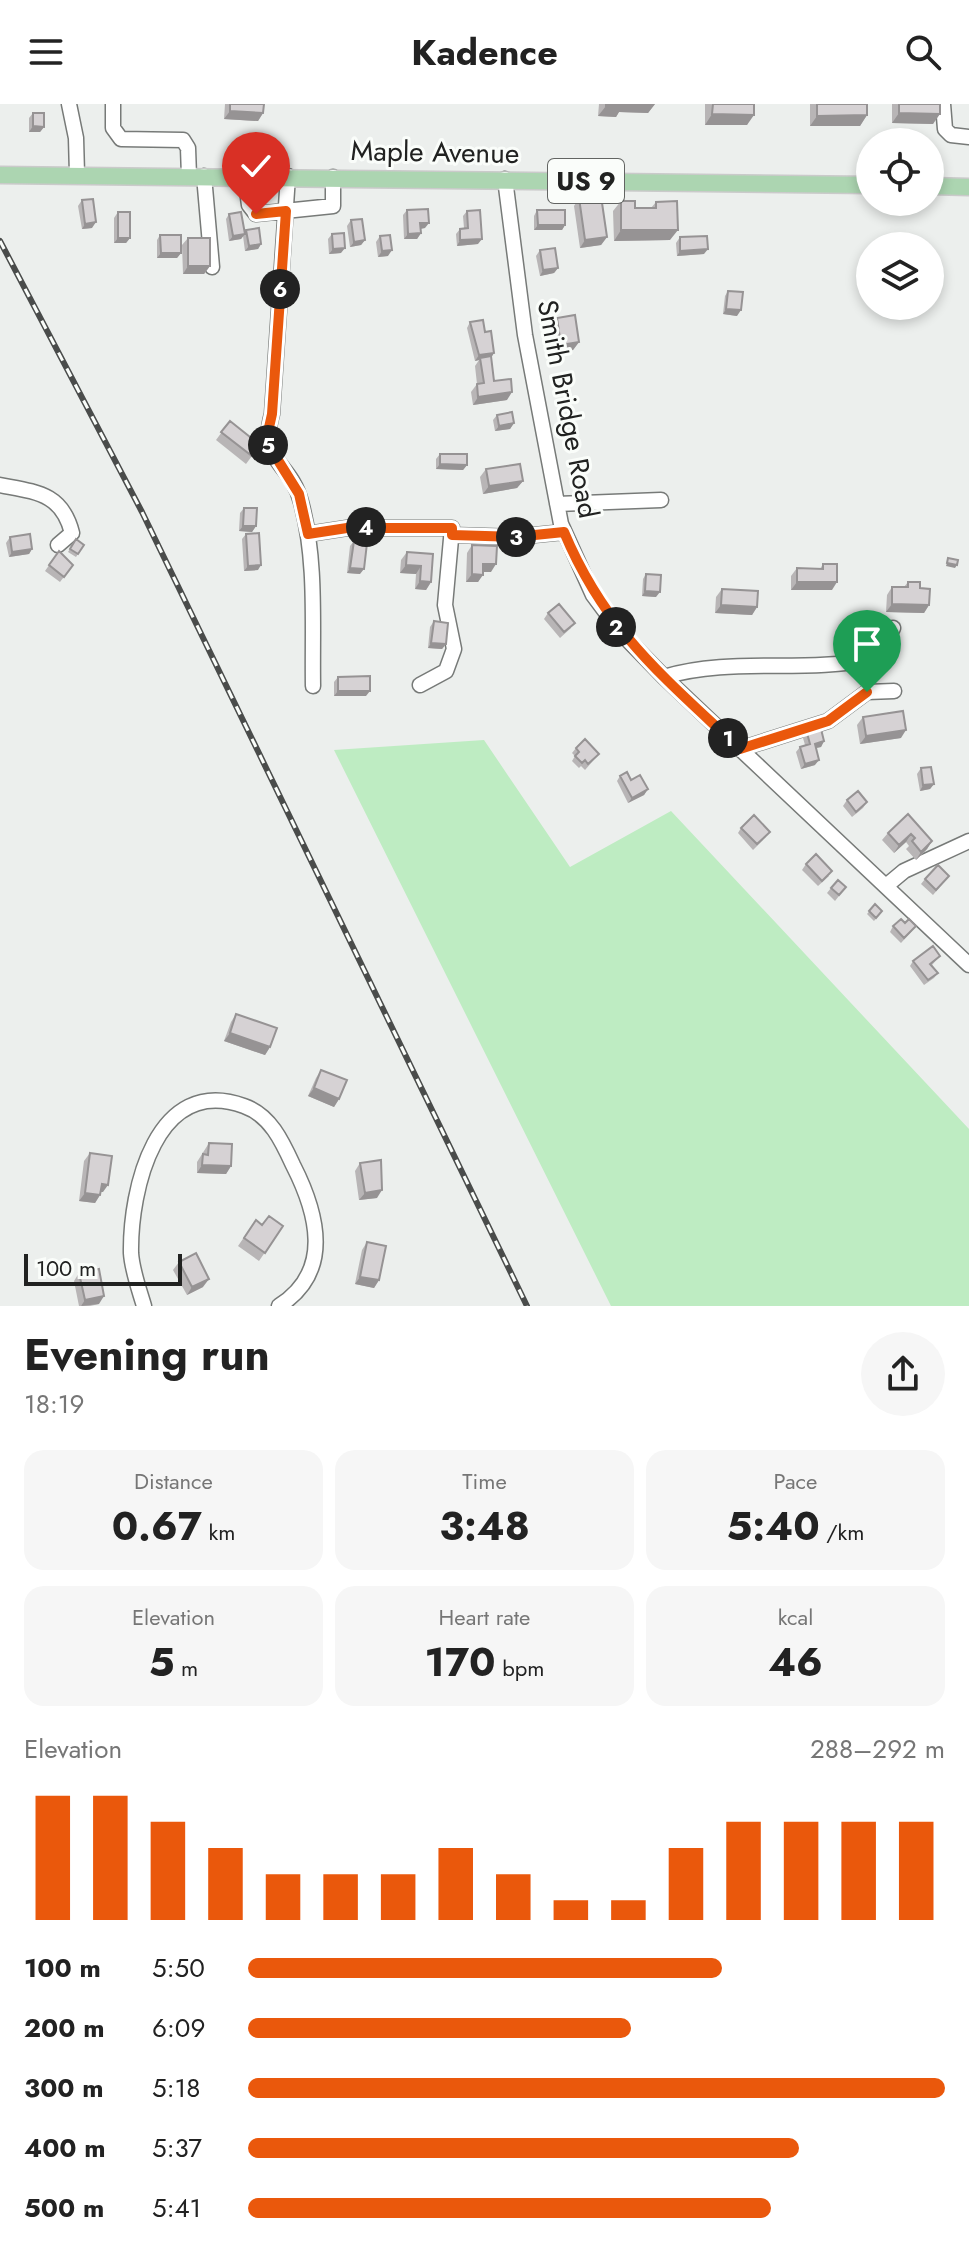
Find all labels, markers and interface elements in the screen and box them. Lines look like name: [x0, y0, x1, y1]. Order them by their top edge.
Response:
text: Kadence: [411, 26, 558, 78]
icon: menu: [24, 30, 68, 74]
icon: search: [901, 30, 945, 74]
map controls: [856, 128, 944, 320]
button: locate: [856, 128, 944, 216]
street label: Maple Avenue: [350, 130, 520, 174]
pin: [222, 132, 290, 214]
icon: check: [234, 144, 278, 188]
road number: US 9: [548, 159, 624, 203]
button: layers: [856, 232, 944, 320]
pin: 6: [260, 269, 300, 309]
text: 6: [273, 273, 287, 305]
street label: Smith Bridge Road: [527, 296, 609, 522]
pin: 5: [248, 425, 288, 465]
text: 5: [261, 429, 275, 461]
pin: 4: [346, 507, 386, 547]
text: 4: [358, 511, 374, 543]
pin: 3: [496, 517, 536, 557]
text: 3: [509, 521, 523, 553]
pin: 2: [596, 607, 636, 647]
pin: [833, 610, 901, 692]
text: 2: [609, 611, 623, 643]
icon: arrive: [845, 622, 889, 666]
pin: 1: [708, 718, 748, 758]
text: 1: [722, 722, 734, 754]
scale bar: [24, 1250, 182, 1286]
text: 100 m: [36, 1252, 96, 1284]
text: Evening run: [24, 1323, 270, 1387]
button: share: [861, 1332, 945, 1416]
text: 18:19: [24, 1385, 84, 1423]
text: Distance: [134, 1465, 213, 1497]
text: Time: [462, 1465, 507, 1497]
text: Pace: [774, 1465, 817, 1497]
text: 0.67: [112, 1497, 202, 1555]
text: 3:48: [439, 1497, 530, 1555]
text: 5:40: [727, 1497, 820, 1555]
text: km: [202, 1516, 235, 1548]
text: /km: [820, 1516, 864, 1548]
text: Elevation: [132, 1601, 215, 1633]
text: Heart rate: [439, 1601, 530, 1633]
text: kcal: [778, 1601, 813, 1633]
text: 5: [149, 1633, 175, 1691]
text: 170: [425, 1633, 496, 1691]
text: 46: [768, 1633, 823, 1691]
text: m: [175, 1652, 198, 1684]
text: bpm: [496, 1652, 544, 1684]
text: Elevation: [24, 1730, 122, 1768]
text: 288–292 m: [810, 1730, 945, 1768]
text: 100 m: [24, 1949, 101, 1987]
text: 5:50: [152, 1949, 205, 1987]
text: 200 m: [24, 2009, 105, 2047]
text: 6:09: [152, 2009, 205, 2047]
text: 300 m: [24, 2069, 104, 2107]
text: 5:18: [152, 2069, 200, 2107]
text: 400 m: [24, 2129, 106, 2167]
text: 5:37: [152, 2129, 202, 2167]
text: 500 m: [24, 2189, 104, 2227]
text: 5:41: [152, 2189, 201, 2227]

